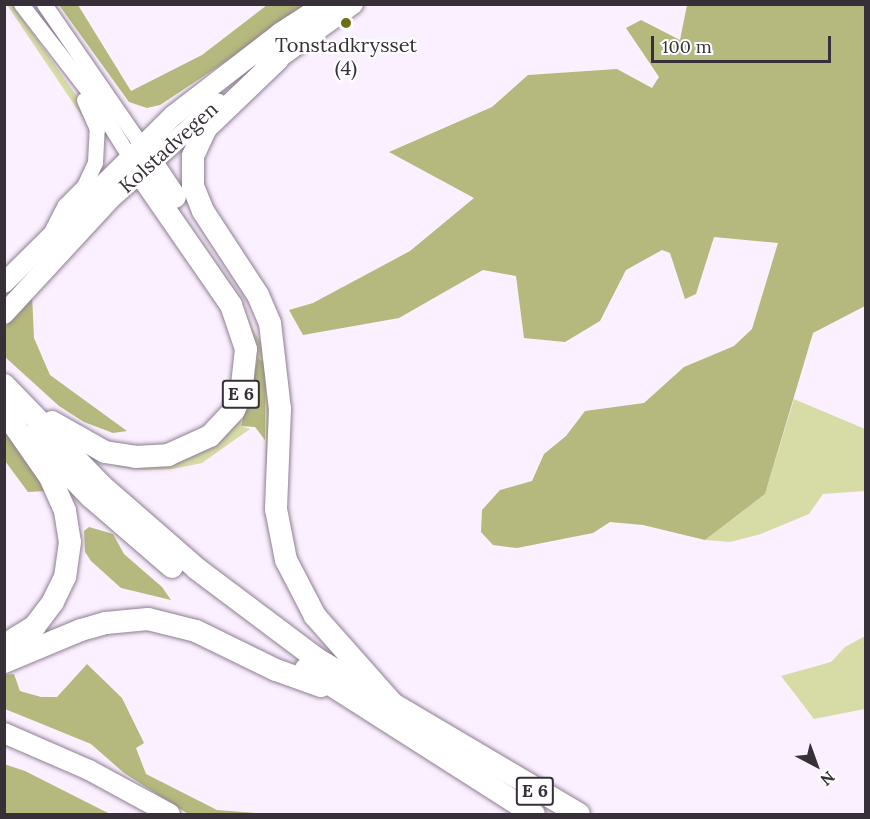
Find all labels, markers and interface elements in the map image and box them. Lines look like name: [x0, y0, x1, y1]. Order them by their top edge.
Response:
marker: Tonstadkrysset (4): [339, 16, 353, 30]
scale bar: [654, 24, 834, 62]
place label: Tonstadkrysset (4): [275, 33, 417, 80]
text: 100 m: [662, 35, 712, 58]
street label: Kolstadvegen: [114, 96, 222, 198]
road number: E 6: [222, 379, 260, 409]
north arrow: [786, 735, 846, 795]
text: N: [817, 767, 839, 790]
road number: E 6: [516, 776, 554, 806]

